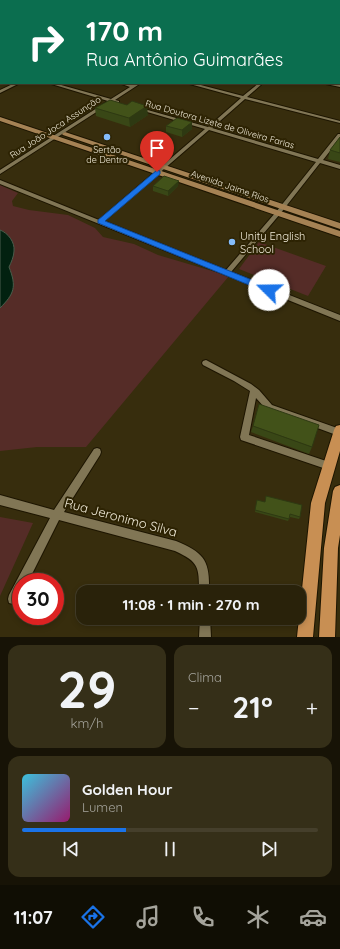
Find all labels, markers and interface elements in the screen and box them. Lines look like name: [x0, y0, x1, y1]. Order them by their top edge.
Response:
text: 170 m: [86, 13, 163, 48]
icon: right: [20, 16, 72, 68]
text: Rua Antônio Guimarães: [86, 48, 283, 71]
street label: Rua João Joca Assunção: [7, 93, 103, 161]
street label: Rua Doutora Lizete de Oliveira Farias: [144, 97, 296, 151]
pin: [140, 131, 174, 172]
marker: Sertão de Dentro: [102, 132, 112, 142]
icon: arrive: [146, 137, 168, 159]
place label: Sertão de Dentro: [86, 144, 128, 165]
street label: Avenida Jaime Rios: [190, 167, 270, 205]
place label: Unity English School: [240, 229, 305, 256]
marker: Unity English School: [227, 237, 237, 247]
position arrow: [248, 269, 290, 311]
street label: Rua Jeronimo Silva: [63, 494, 179, 540]
speed limit sign: 30: [12, 573, 64, 625]
text: 11:08 · 1 min · 270 m: [122, 595, 260, 614]
text: 29: [57, 656, 117, 721]
text: Clima: [188, 669, 222, 685]
text: 21°: [232, 688, 273, 726]
text: −: [188, 694, 199, 722]
text: +: [306, 694, 318, 722]
text: km/h: [71, 715, 103, 731]
text: Golden Hour: [82, 780, 173, 799]
text: Lumen: [82, 799, 123, 815]
icon: previous: [60, 838, 82, 860]
icon: pause: [159, 838, 181, 860]
icon: next: [258, 838, 280, 860]
icon: directions: [79, 903, 107, 931]
icon: music: [134, 903, 162, 931]
icon: phone: [189, 903, 217, 931]
icon: climate: [244, 903, 272, 931]
icon: car: [299, 903, 327, 931]
text: 11:07: [13, 906, 53, 929]

